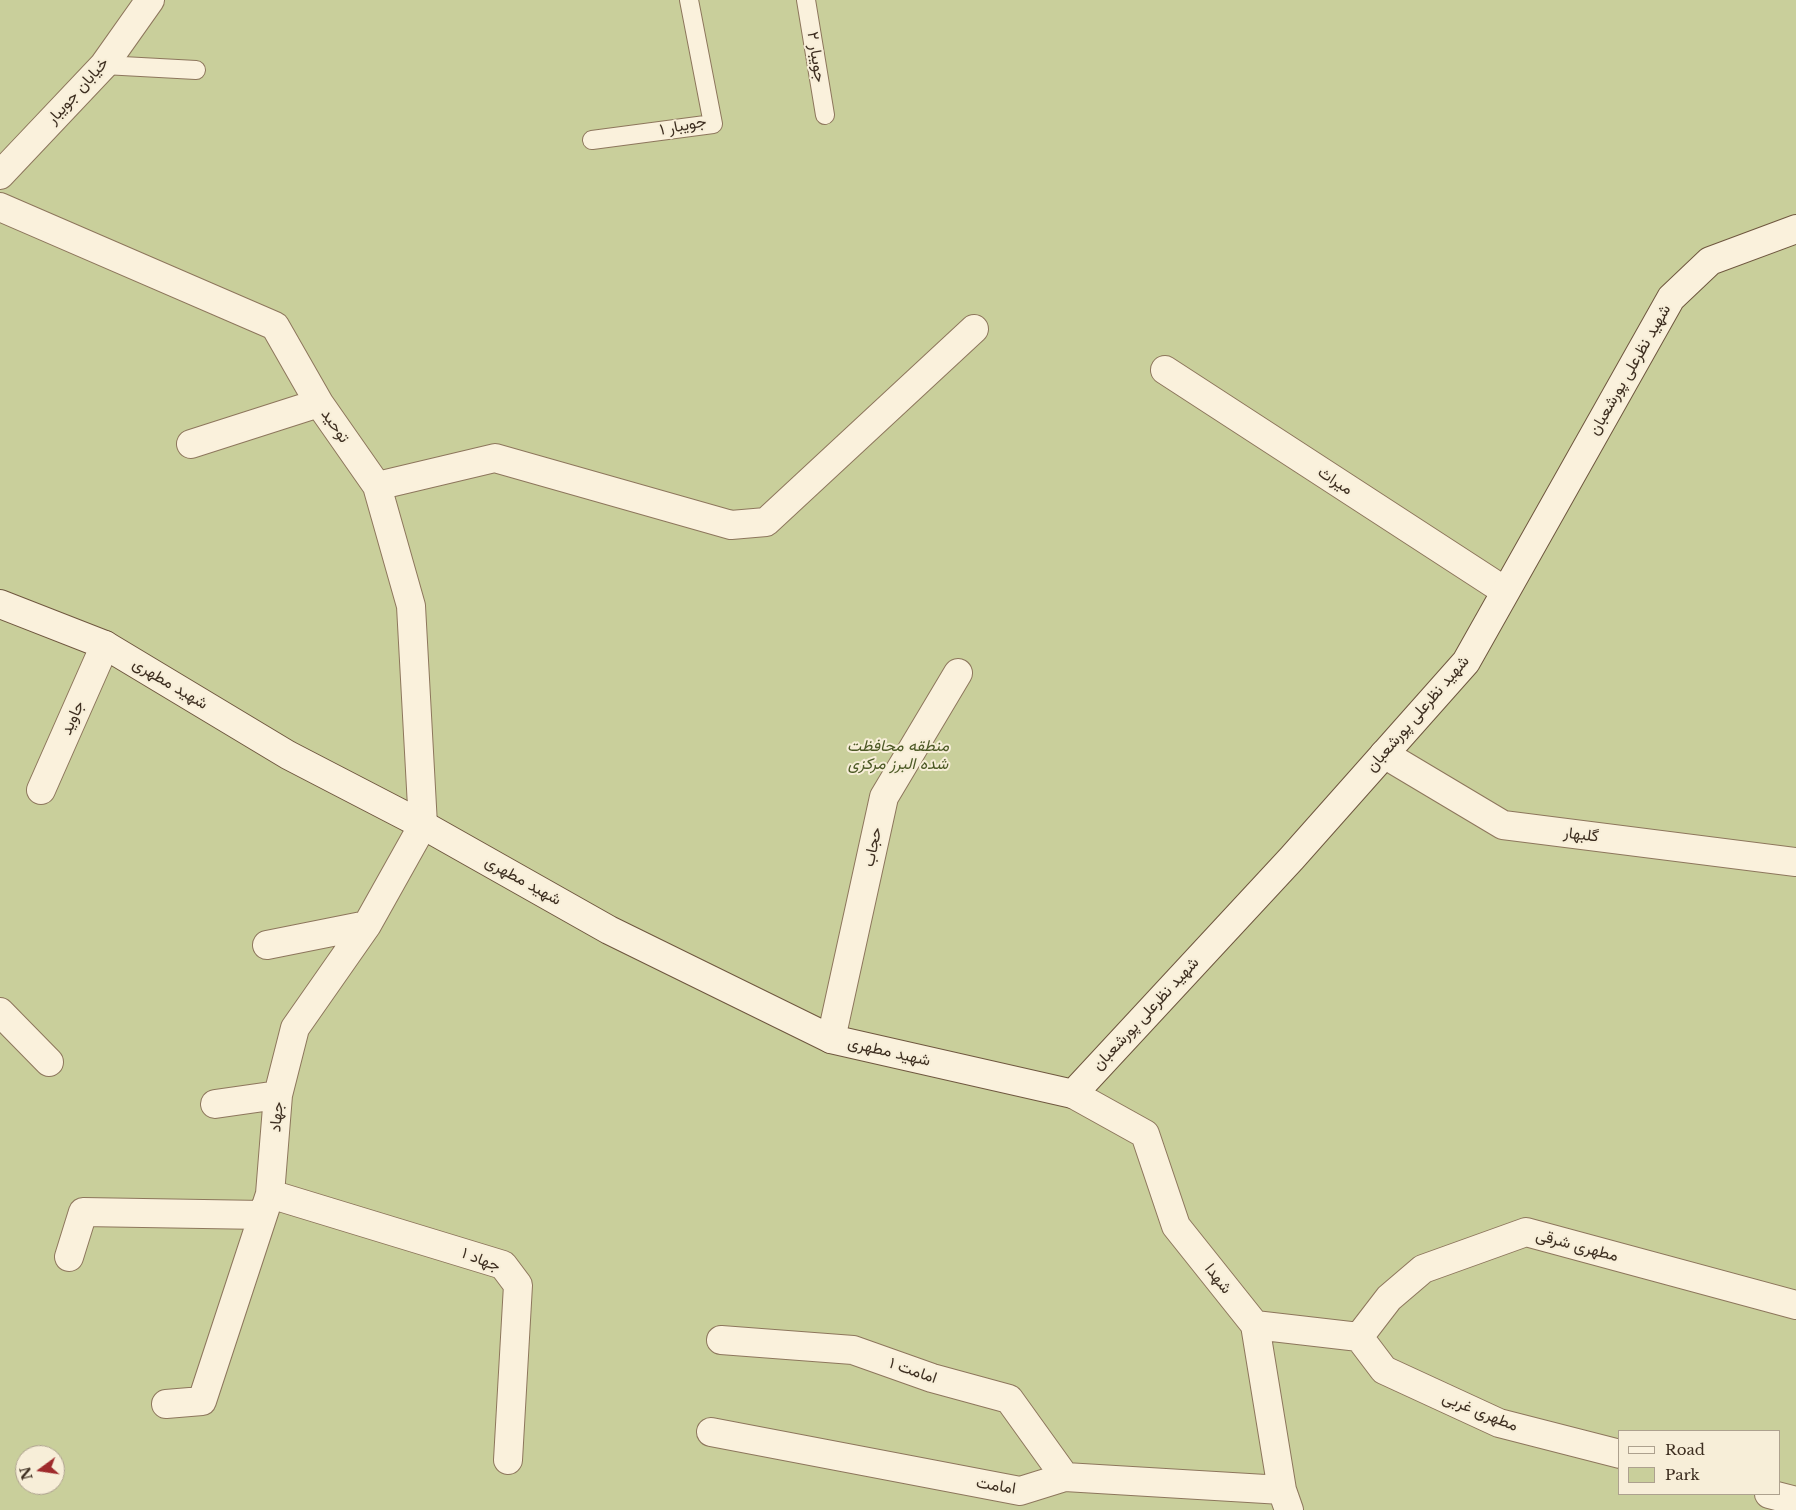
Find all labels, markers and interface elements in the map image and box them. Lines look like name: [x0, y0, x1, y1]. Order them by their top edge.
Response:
street label: جویبار ۲: [803, 30, 829, 84]
street label: خیابان جویبار: [43, 54, 113, 128]
street label: جویبار ۱: [658, 112, 708, 140]
street label: شهید نظرعلی پورشعبان: [1585, 301, 1675, 439]
street label: توحید: [317, 405, 353, 447]
street label: میراث: [1314, 463, 1356, 499]
street label: شهید نظرعلی پورشعبان: [1362, 652, 1474, 776]
street label: شهید مطهری: [129, 654, 211, 714]
street label: جاوید: [57, 698, 89, 738]
park label: منطقه محافظت شده البرز مرکزی: [847, 736, 949, 774]
street label: گلبهار: [1562, 823, 1600, 847]
street label: حجاب: [859, 826, 887, 868]
street label: شهید مطهری: [481, 852, 565, 910]
street label: شهید نظرعلی پورشعبان: [1089, 953, 1203, 1075]
street label: شهید مطهری: [846, 1033, 932, 1071]
street label: جهاد: [266, 1101, 288, 1133]
street label: مطهری شرقی: [1534, 1226, 1620, 1266]
street label: جهاد ۱: [459, 1244, 503, 1276]
street label: شهدا: [1200, 1260, 1236, 1298]
street label: امامت ۱: [887, 1354, 939, 1388]
street label: مطهری غربی: [1439, 1388, 1521, 1436]
legend: [1618, 1430, 1781, 1495]
text: Road: [1665, 1440, 1705, 1459]
north arrow: [15, 1445, 65, 1495]
text: N: [16, 1465, 37, 1482]
text: Park: [1665, 1465, 1700, 1484]
street label: امامت: [975, 1473, 1017, 1499]

